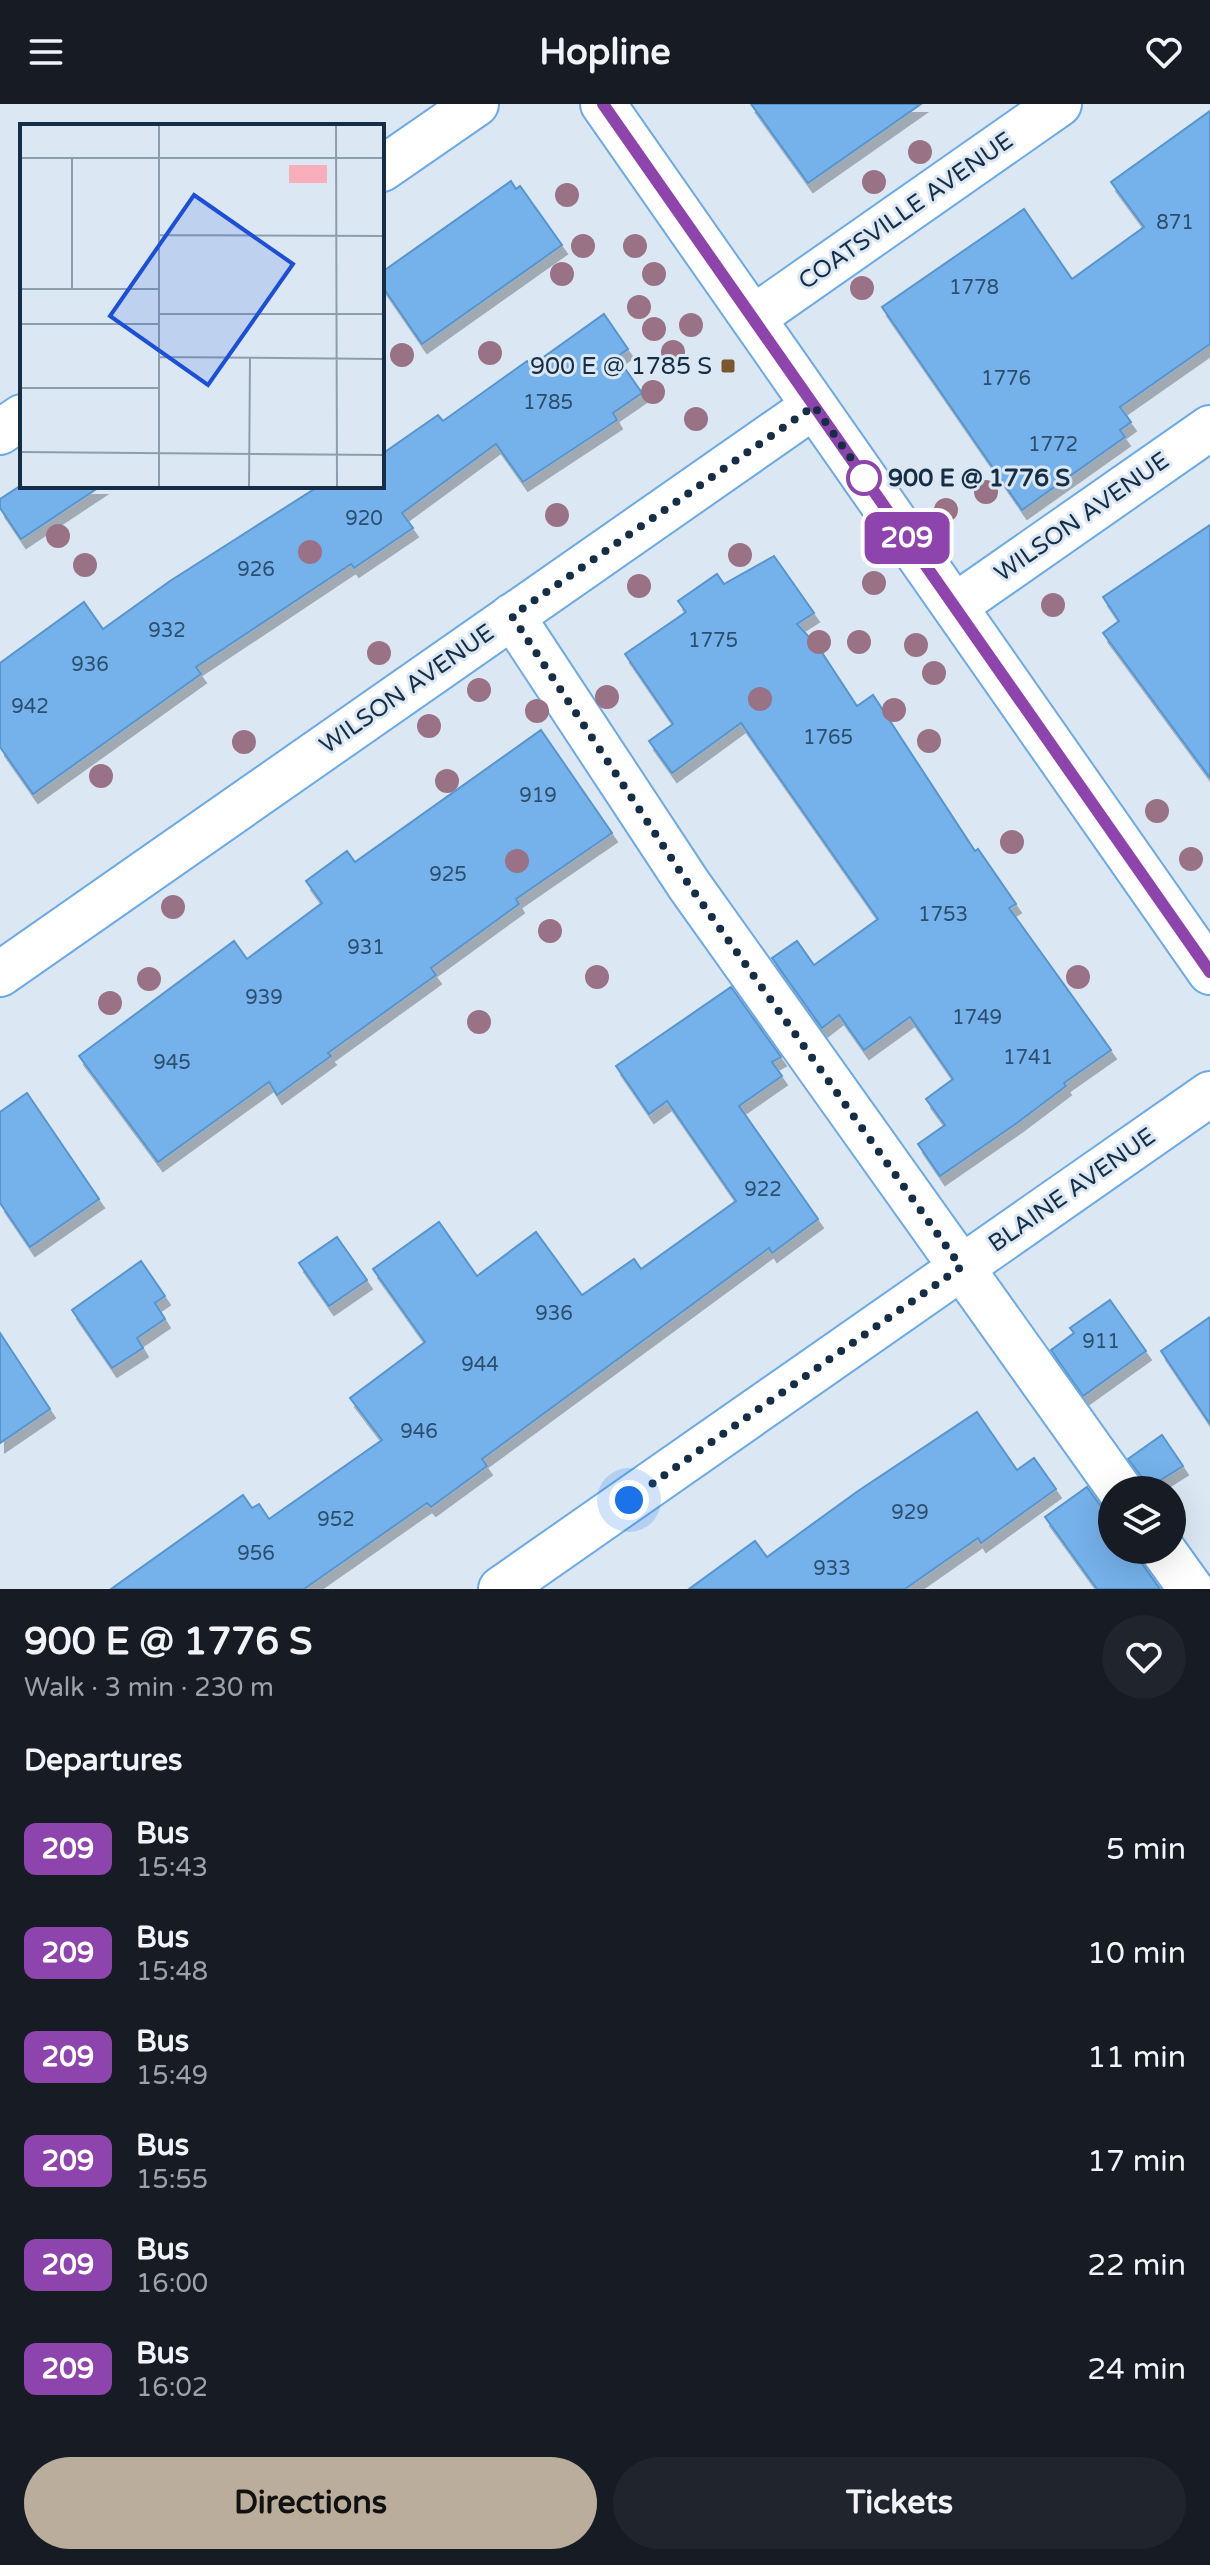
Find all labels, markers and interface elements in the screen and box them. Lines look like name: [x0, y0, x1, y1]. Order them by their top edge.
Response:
icon: menu: [24, 30, 68, 74]
icon: heart: [1142, 30, 1186, 74]
text: Hopline: [539, 31, 671, 74]
inset map: [20, 124, 384, 488]
street label: COATSVILLE AVENUE: [793, 126, 1019, 296]
house number: 871: [1156, 211, 1194, 235]
house number: 1778: [949, 276, 999, 300]
place label: 900 E @ 1785 S: [530, 352, 712, 381]
marker: 900 E @ 1785 S: [719, 357, 737, 375]
house number: 1776: [981, 367, 1031, 391]
house number: 1785: [523, 391, 573, 415]
house number: 1772: [1028, 433, 1078, 457]
street label: WILSON AVENUE: [989, 446, 1175, 588]
marker: 900 E @ 1776 S: [847, 461, 881, 495]
place label: 900 E @ 1776 S: [888, 464, 1070, 493]
house number: 920: [345, 507, 383, 531]
line badge: 209: [861, 512, 953, 564]
text: 209: [881, 521, 933, 555]
house number: 926: [237, 558, 275, 582]
street label: WILSON AVENUE: [314, 618, 500, 760]
house number: 932: [148, 619, 186, 643]
house number: 1775: [688, 629, 738, 653]
house number: 936: [71, 653, 109, 677]
house number: 942: [11, 695, 49, 719]
house number: 1765: [803, 726, 853, 750]
house number: 919: [519, 784, 557, 808]
house number: 925: [429, 863, 467, 887]
house number: 1753: [918, 903, 968, 927]
house number: 931: [347, 936, 385, 960]
house number: 939: [245, 986, 283, 1010]
house number: 1749: [952, 1006, 1002, 1030]
house number: 1741: [1003, 1046, 1053, 1070]
house number: 945: [153, 1051, 191, 1075]
street label: BLAINE AVENUE: [983, 1122, 1161, 1258]
house number: 922: [744, 1178, 782, 1202]
house number: 936: [535, 1302, 573, 1326]
house number: 911: [1082, 1330, 1120, 1354]
house number: 944: [461, 1353, 499, 1377]
house number: 946: [400, 1420, 438, 1444]
map controls: [1098, 1476, 1186, 1564]
button: layers: [1098, 1476, 1186, 1564]
your location: [609, 1480, 649, 1520]
house number: 929: [891, 1501, 929, 1525]
house number: 952: [317, 1508, 355, 1532]
house number: 956: [237, 1542, 275, 1566]
house number: 933: [813, 1557, 851, 1581]
button: heart: [1102, 1615, 1186, 1699]
text: 900 E @ 1776 S: [24, 1619, 312, 1665]
text: Walk · 3 min · 230 m: [24, 1672, 274, 1703]
text: Departures: [24, 1742, 182, 1779]
text: Bus: [136, 1815, 189, 1852]
text: 5 min: [1106, 1831, 1186, 1868]
text: 209: [42, 1832, 94, 1866]
text: 15:43: [136, 1852, 208, 1883]
text: Bus: [136, 1919, 189, 1956]
text: 10 min: [1087, 1935, 1186, 1972]
text: 209: [42, 1936, 94, 1970]
text: 15:48: [136, 1956, 208, 1987]
text: Bus: [136, 2023, 189, 2060]
text: 11 min: [1087, 2039, 1186, 2076]
text: 209: [42, 2040, 94, 2074]
text: 15:49: [136, 2060, 208, 2091]
text: Bus: [136, 2127, 189, 2164]
text: 17 min: [1087, 2143, 1186, 2180]
text: 209: [42, 2144, 94, 2178]
text: 15:55: [136, 2164, 208, 2195]
text: Bus: [136, 2231, 189, 2268]
text: 22 min: [1087, 2247, 1186, 2284]
text: 209: [42, 2248, 94, 2282]
text: 16:00: [136, 2268, 208, 2299]
text: Bus: [136, 2335, 189, 2372]
text: 24 min: [1087, 2351, 1186, 2388]
text: 209: [42, 2352, 94, 2386]
text: 16:02: [136, 2372, 208, 2403]
button: Directions: [24, 2457, 597, 2549]
button: Tickets: [613, 2457, 1186, 2549]

